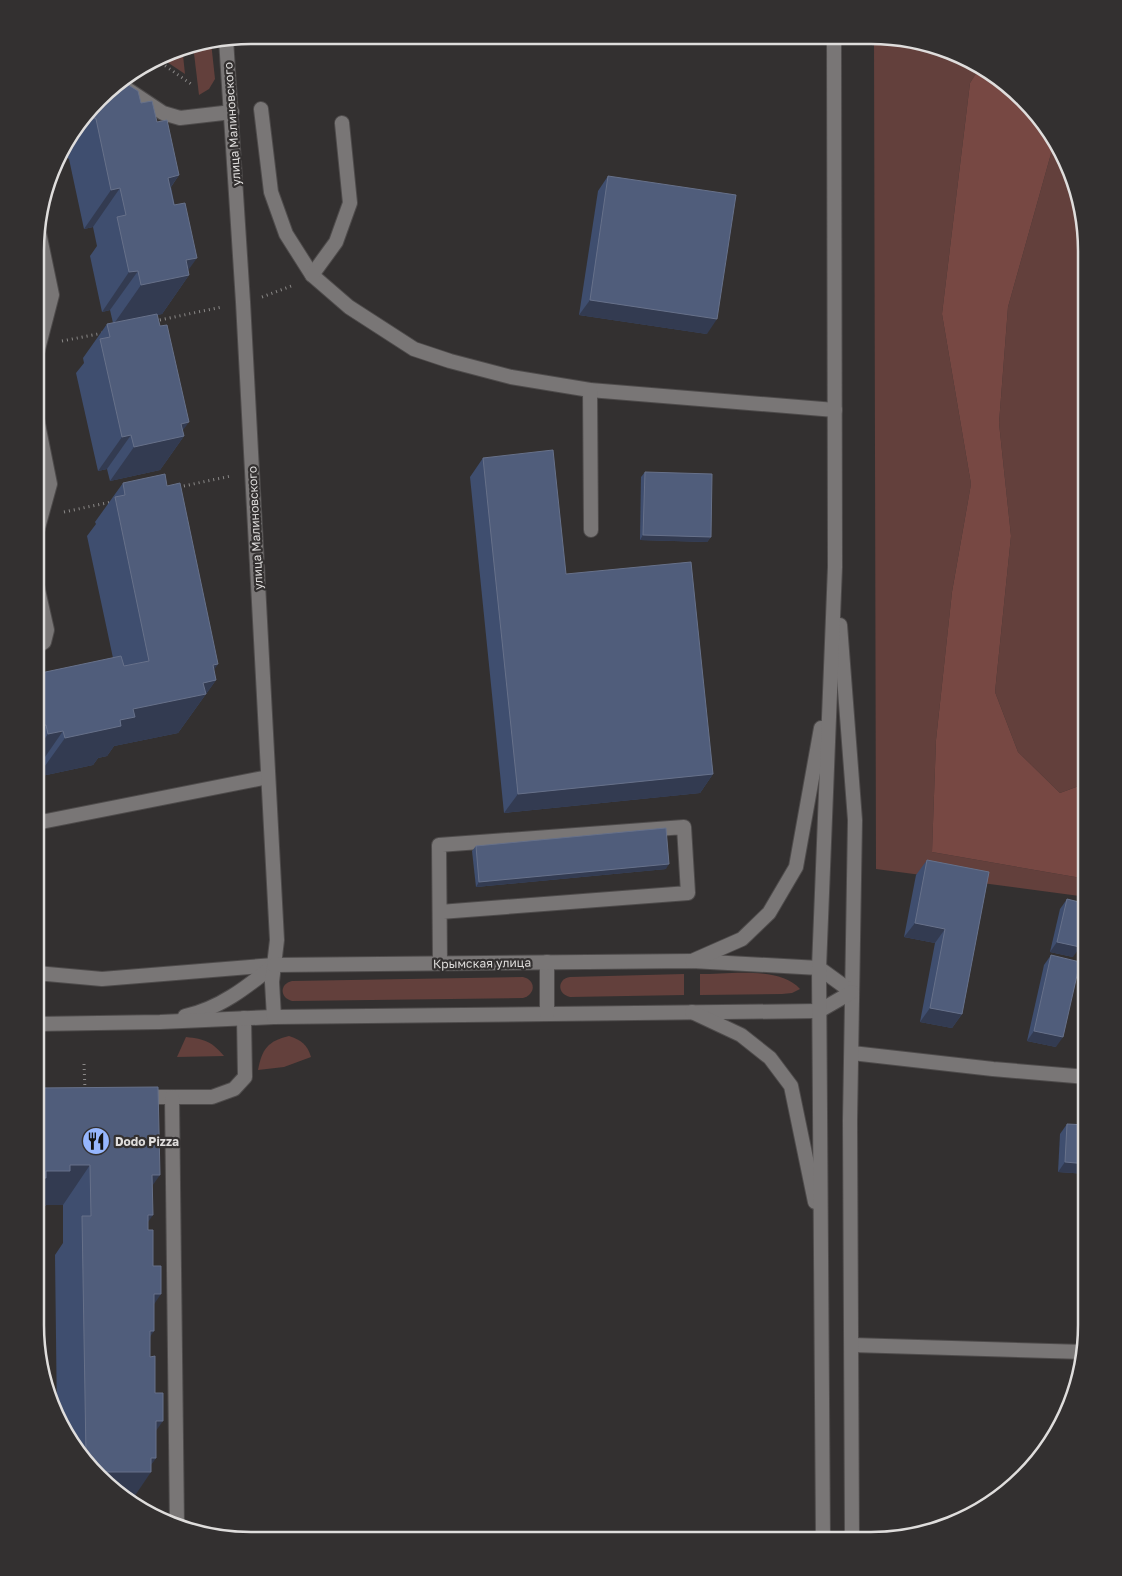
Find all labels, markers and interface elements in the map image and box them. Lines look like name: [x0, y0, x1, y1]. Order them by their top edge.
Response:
street label: улица Малиновского: [220, 62, 244, 186]
street label: улица Малиновского: [244, 466, 266, 590]
street label: Крымская улица: [433, 955, 531, 971]
restaurant icon: Dodo Pizza: [81, 1126, 111, 1156]
place label: Dodo Pizza: [115, 1134, 179, 1149]

